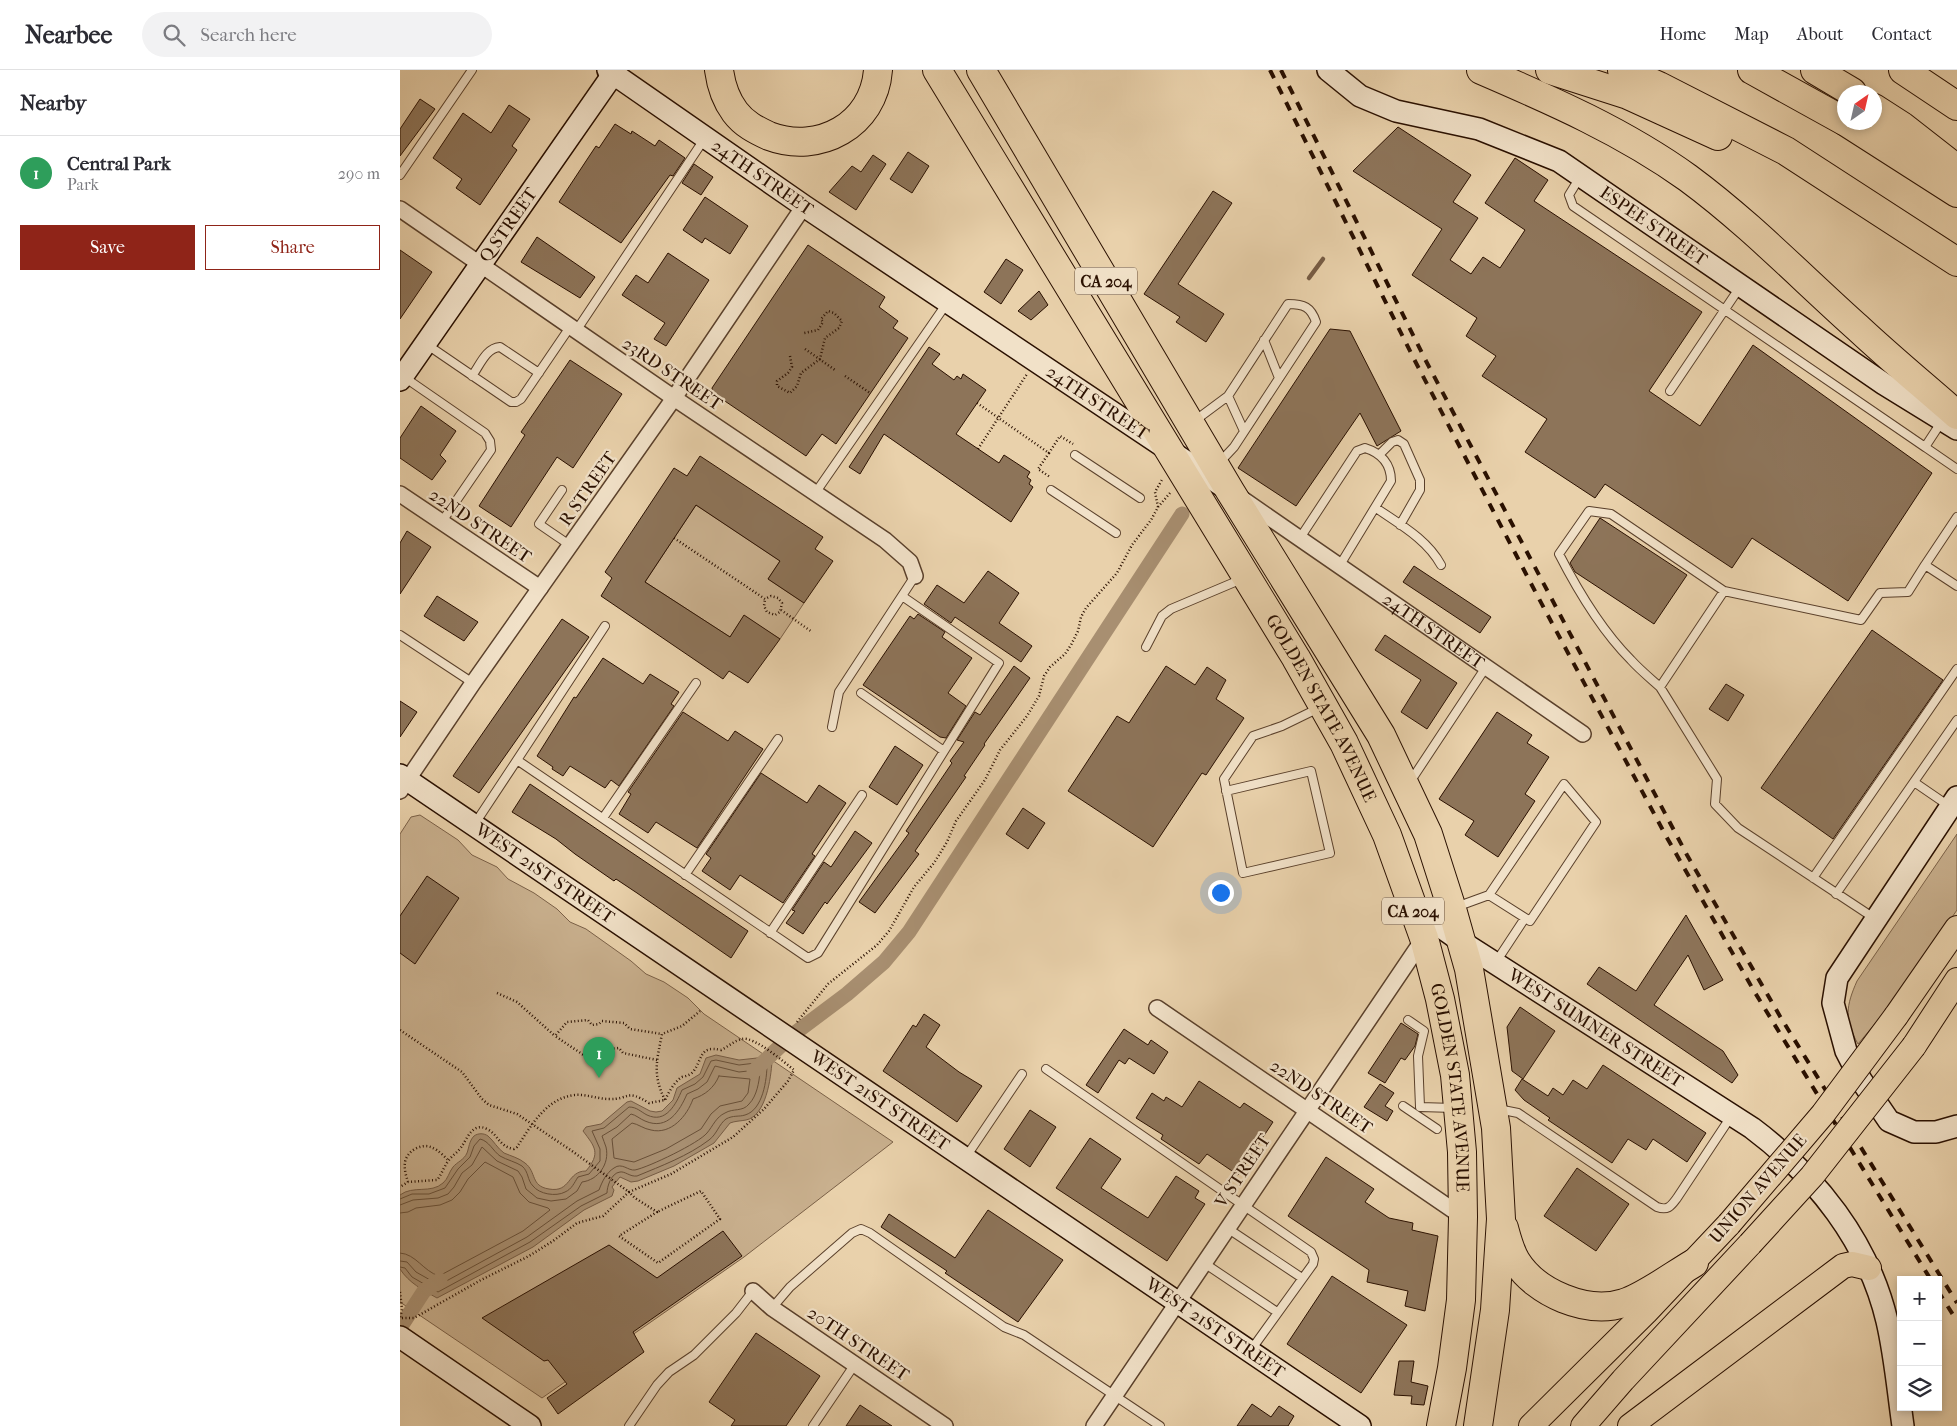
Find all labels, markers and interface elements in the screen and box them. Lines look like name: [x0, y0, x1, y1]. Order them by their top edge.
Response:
search box: [142, 12, 492, 57]
text: Nearbee: [25, 21, 112, 49]
icon: search: [160, 21, 188, 49]
text: Search here: [200, 24, 297, 46]
text: Home: [1659, 24, 1706, 45]
text: Map: [1734, 24, 1769, 45]
text: About: [1797, 24, 1843, 45]
text: Contact: [1871, 24, 1932, 45]
north arrow: [1837, 85, 1882, 130]
text: Nearby: [20, 91, 86, 115]
street label: 24TH STREET: [708, 135, 818, 220]
text: Central Park: [67, 153, 171, 175]
text: 1: [33, 164, 39, 183]
text: 290 m: [338, 164, 380, 183]
text: Park: [67, 175, 99, 194]
street label: ESPEE STREET: [1596, 182, 1712, 271]
street label: Q STREET: [475, 183, 542, 266]
button: Save: [20, 225, 195, 270]
button: Share: [205, 225, 380, 270]
road number: CA 204: [1075, 268, 1137, 295]
street label: 23RD STREET: [618, 333, 727, 416]
street label: 24TH STREET: [1043, 361, 1154, 445]
street label: R STREET: [555, 447, 622, 530]
street label: 22ND STREET: [425, 484, 536, 568]
street label: 24TH STREET: [1379, 589, 1489, 674]
street label: GOLDEN STATE AVENUE: [1261, 610, 1381, 805]
street label: WEST 21ST STREET: [470, 818, 619, 928]
your location: [1208, 880, 1234, 906]
road number: CA 204: [1382, 898, 1444, 924]
street label: WEST SUMNER STREET: [1503, 963, 1688, 1092]
street label: GOLDEN STATE AVENUE: [1426, 981, 1473, 1192]
pin: 1: [583, 1037, 615, 1078]
street label: WEST 21ST STREET: [806, 1045, 954, 1156]
street label: 22ND STREET: [1266, 1055, 1377, 1139]
street label: V STREET: [1210, 1130, 1276, 1213]
street label: UNION AVENUE: [1705, 1130, 1811, 1248]
street label: WEST 21ST STREET: [1141, 1273, 1290, 1383]
map controls: [1897, 1276, 1942, 1411]
button: +: [1897, 1276, 1942, 1321]
street label: 20TH STREET: [803, 1302, 914, 1386]
button: −: [1897, 1321, 1942, 1366]
button: layers: [1897, 1366, 1942, 1411]

